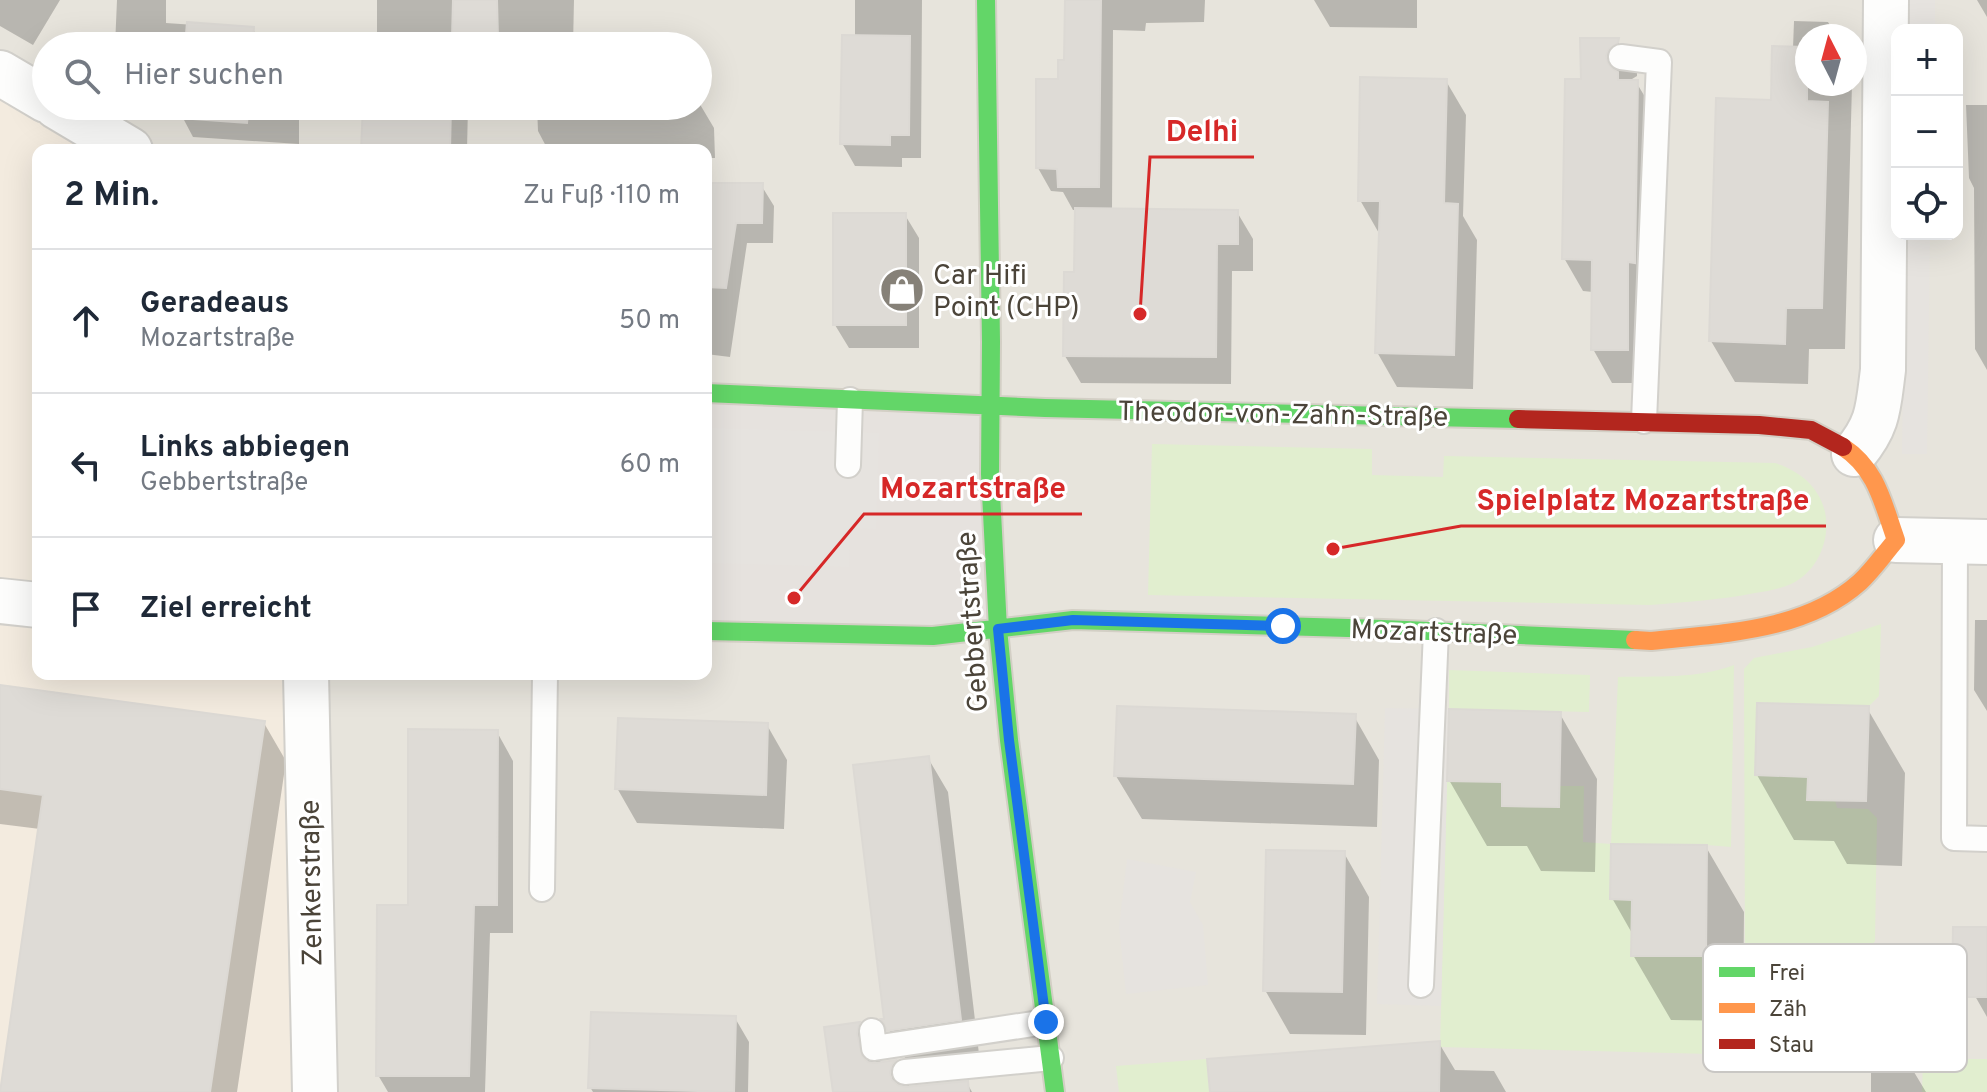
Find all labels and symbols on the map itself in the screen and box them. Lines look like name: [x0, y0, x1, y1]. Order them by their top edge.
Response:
north arrow: [1795, 24, 1867, 96]
callout: Delhi: [1150, 103, 1254, 157]
text: Delhi: [1166, 115, 1238, 152]
place label: Car Hifi Point (CHP): [933, 259, 1080, 327]
shop icon: Car Hifi Point (CHP): [878, 266, 926, 314]
street label: Theodor-von-Zahn-Straße: [1117, 395, 1448, 437]
callout: Mozartstraße: [864, 460, 1082, 514]
text: Mozartstraße: [880, 472, 1066, 509]
callout: Spielplatz Mozartstraße: [1461, 472, 1826, 526]
text: Spielplatz Mozartstraße: [1476, 484, 1810, 521]
street label: Gebbertstraße: [950, 530, 998, 713]
route start: [1265, 608, 1301, 644]
street label: Mozartstraße: [1350, 613, 1518, 655]
street label: Zenkerstraße: [294, 799, 332, 967]
legend: [1703, 944, 1967, 1072]
text: Frei: [1769, 961, 1805, 988]
text: Zäh: [1769, 997, 1807, 1024]
route end: [1028, 1004, 1064, 1040]
text: Stau: [1769, 1033, 1814, 1060]

